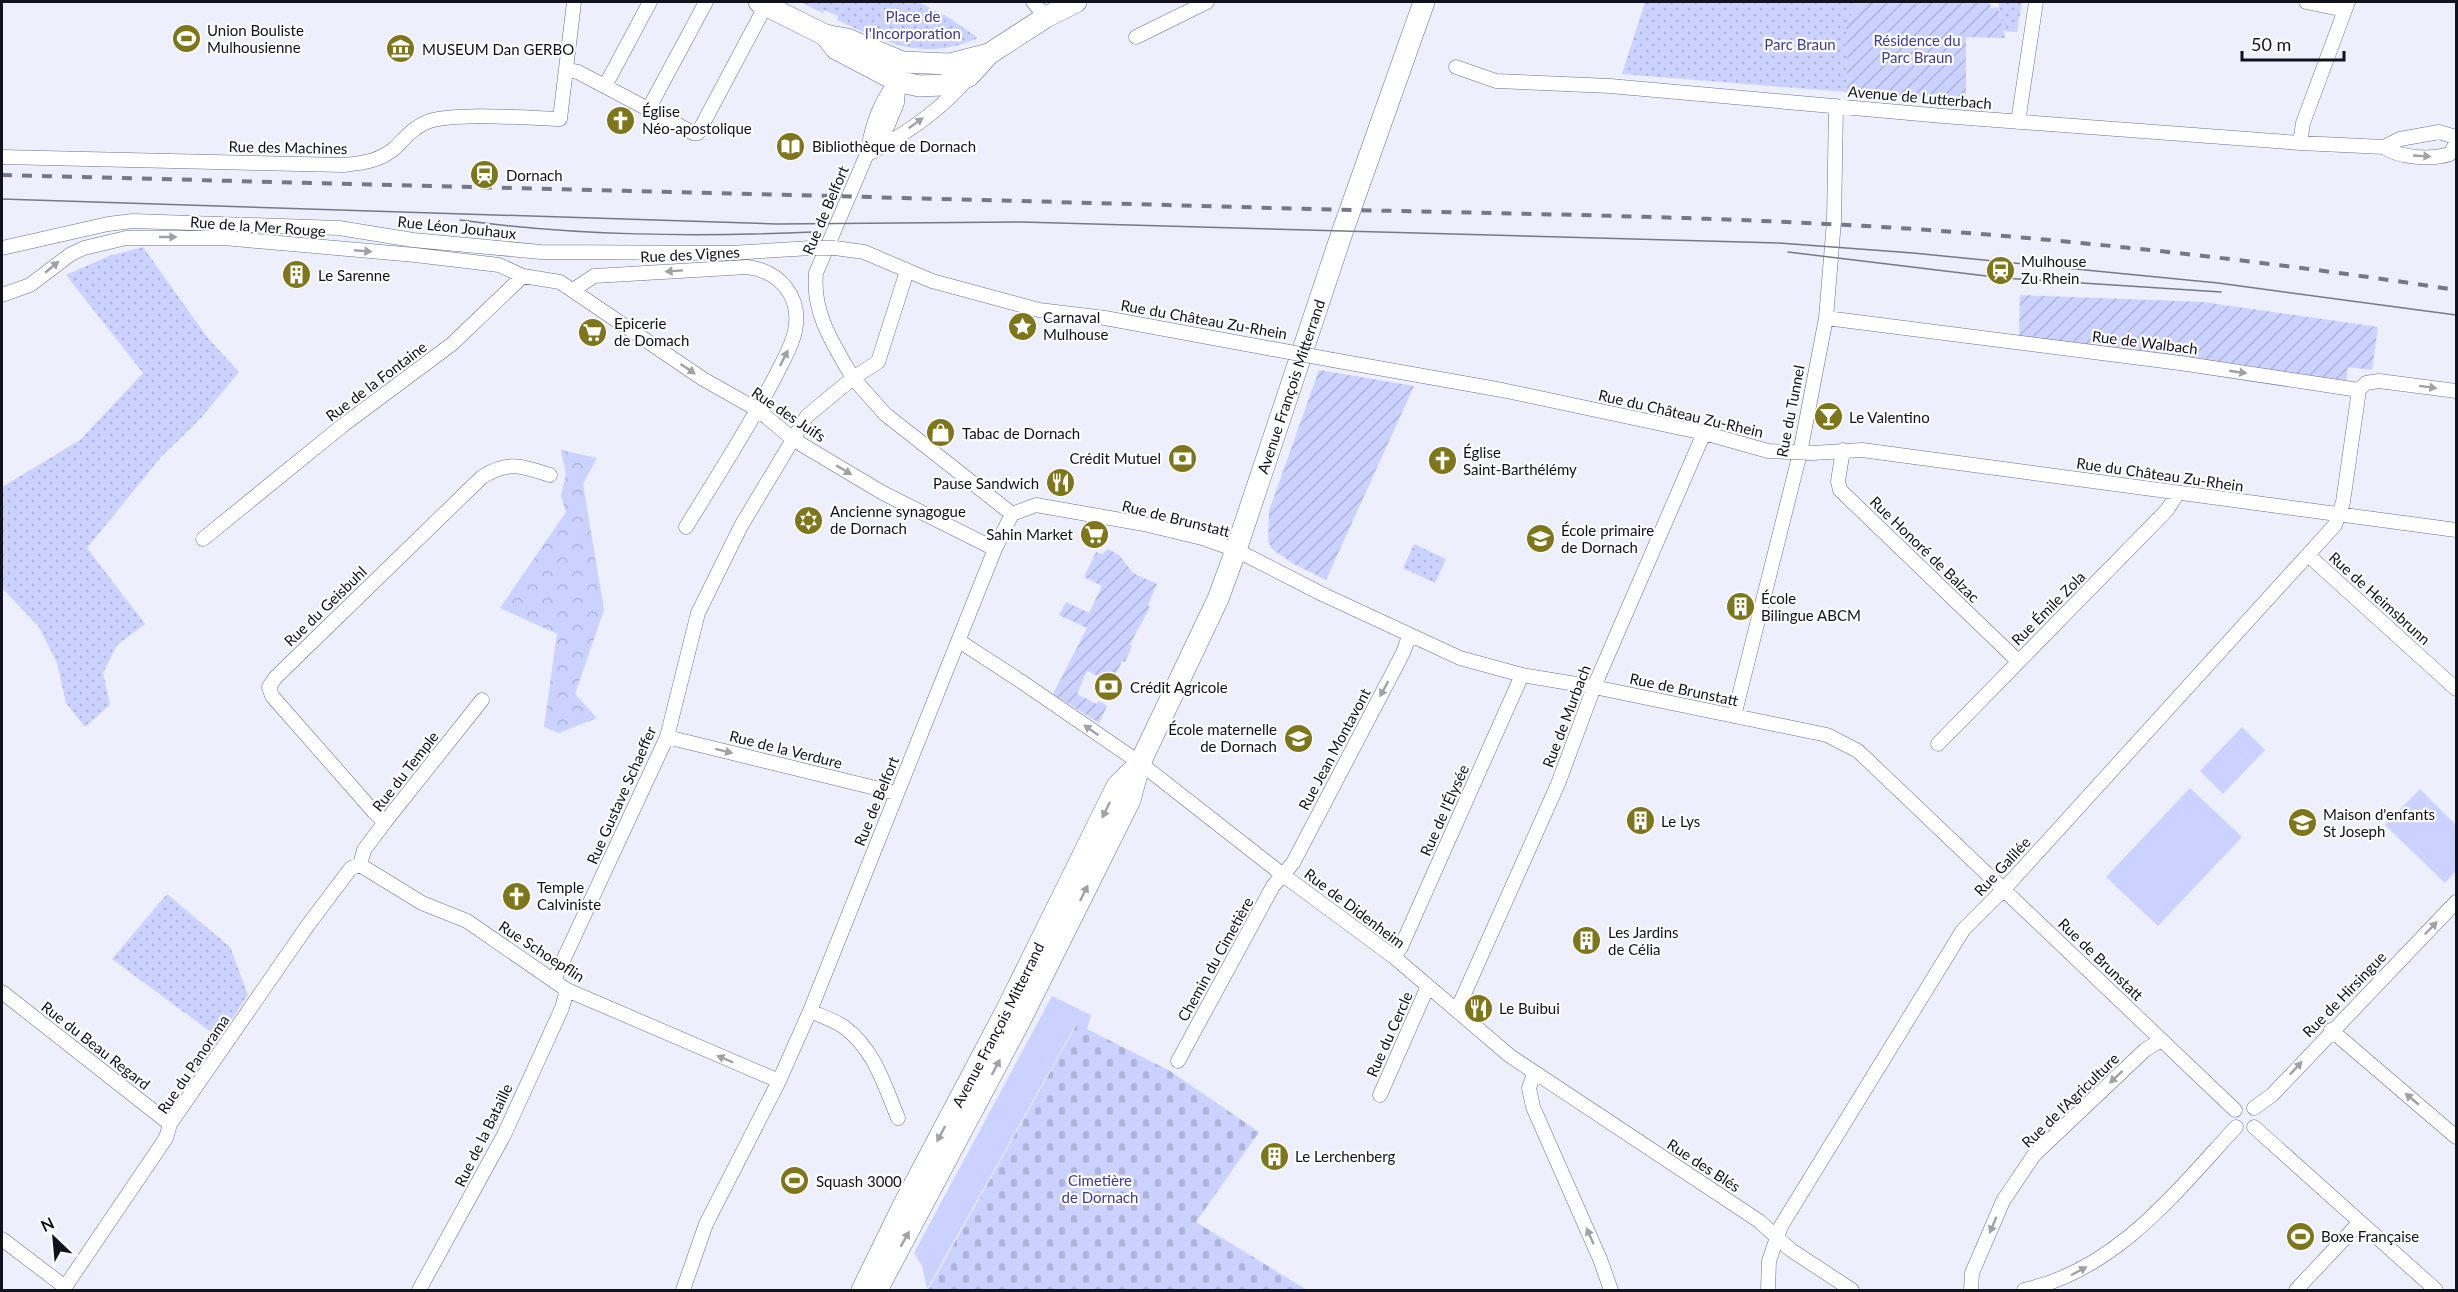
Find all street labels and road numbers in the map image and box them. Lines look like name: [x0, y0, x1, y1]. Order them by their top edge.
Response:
street label: Avenue de Lutterbach: [1847, 82, 1993, 112]
street label: Rue des Machines: [228, 137, 348, 157]
street label: Rue de Belfort: [798, 162, 852, 257]
street label: Rue de la Mer Rouge: [189, 212, 327, 240]
street label: Rue Léon Jouhaux: [397, 212, 518, 242]
street label: Rue des Vignes: [640, 242, 740, 266]
street label: Rue du Château Zu-Rhein: [1119, 295, 1289, 343]
street label: Avenue François Mitterrand: [1253, 297, 1328, 476]
street label: Rue de Walbach: [2091, 327, 2199, 357]
street label: Rue de la Fontaine: [322, 337, 430, 425]
street label: Rue du Tunnel: [1772, 364, 1808, 458]
street label: Rue des Juifs: [749, 383, 829, 445]
street label: Rue du Château Zu-Rhein: [1597, 385, 1765, 441]
street label: Rue du Château Zu-Rhein: [2075, 453, 2245, 495]
street label: Rue Honoré de Balzac: [1867, 492, 1983, 606]
street label: Rue de Brunstatt: [1120, 496, 1233, 540]
street label: Rue de Heimsbrunn: [2326, 548, 2434, 648]
street label: Rue du Geisbuhl: [280, 562, 370, 650]
street label: Rue Émile Zola: [2007, 567, 2089, 649]
street label: Rue de Murbach: [1538, 662, 1594, 770]
street label: Rue de Brunstatt: [1628, 669, 1741, 709]
street label: Rue Jean Montavont: [1294, 685, 1374, 813]
street label: Rue Gustave Schaeffer: [582, 723, 660, 867]
street label: Rue de la Verdure: [728, 726, 844, 772]
street label: Rue du Temple: [368, 727, 442, 815]
street label: Rue de Belfort: [850, 753, 902, 848]
street label: Rue de l'Élysée: [1416, 761, 1472, 858]
street label: Rue Galilée: [1970, 833, 2034, 899]
street label: Rue de Didenheim: [1301, 864, 1409, 952]
street label: Chemin du Cimetière: [1173, 894, 1257, 1024]
street label: Rue de Brunstatt: [2055, 914, 2148, 1004]
street label: Rue Schoepflin: [496, 917, 588, 985]
street label: Avenue François Mitterrand: [948, 939, 1047, 1110]
street label: Rue de Hirsingue: [2299, 947, 2390, 1041]
street label: Rue du Cercle: [1362, 989, 1416, 1079]
street label: Rue du Beau Regard: [38, 997, 154, 1093]
street label: Rue du Panorama: [153, 1011, 233, 1117]
street label: Rue de l'Agriculture: [2018, 1049, 2122, 1151]
street label: Rue de la Bataille: [450, 1080, 516, 1190]
street label: Rue des Blés: [1664, 1135, 1744, 1195]

